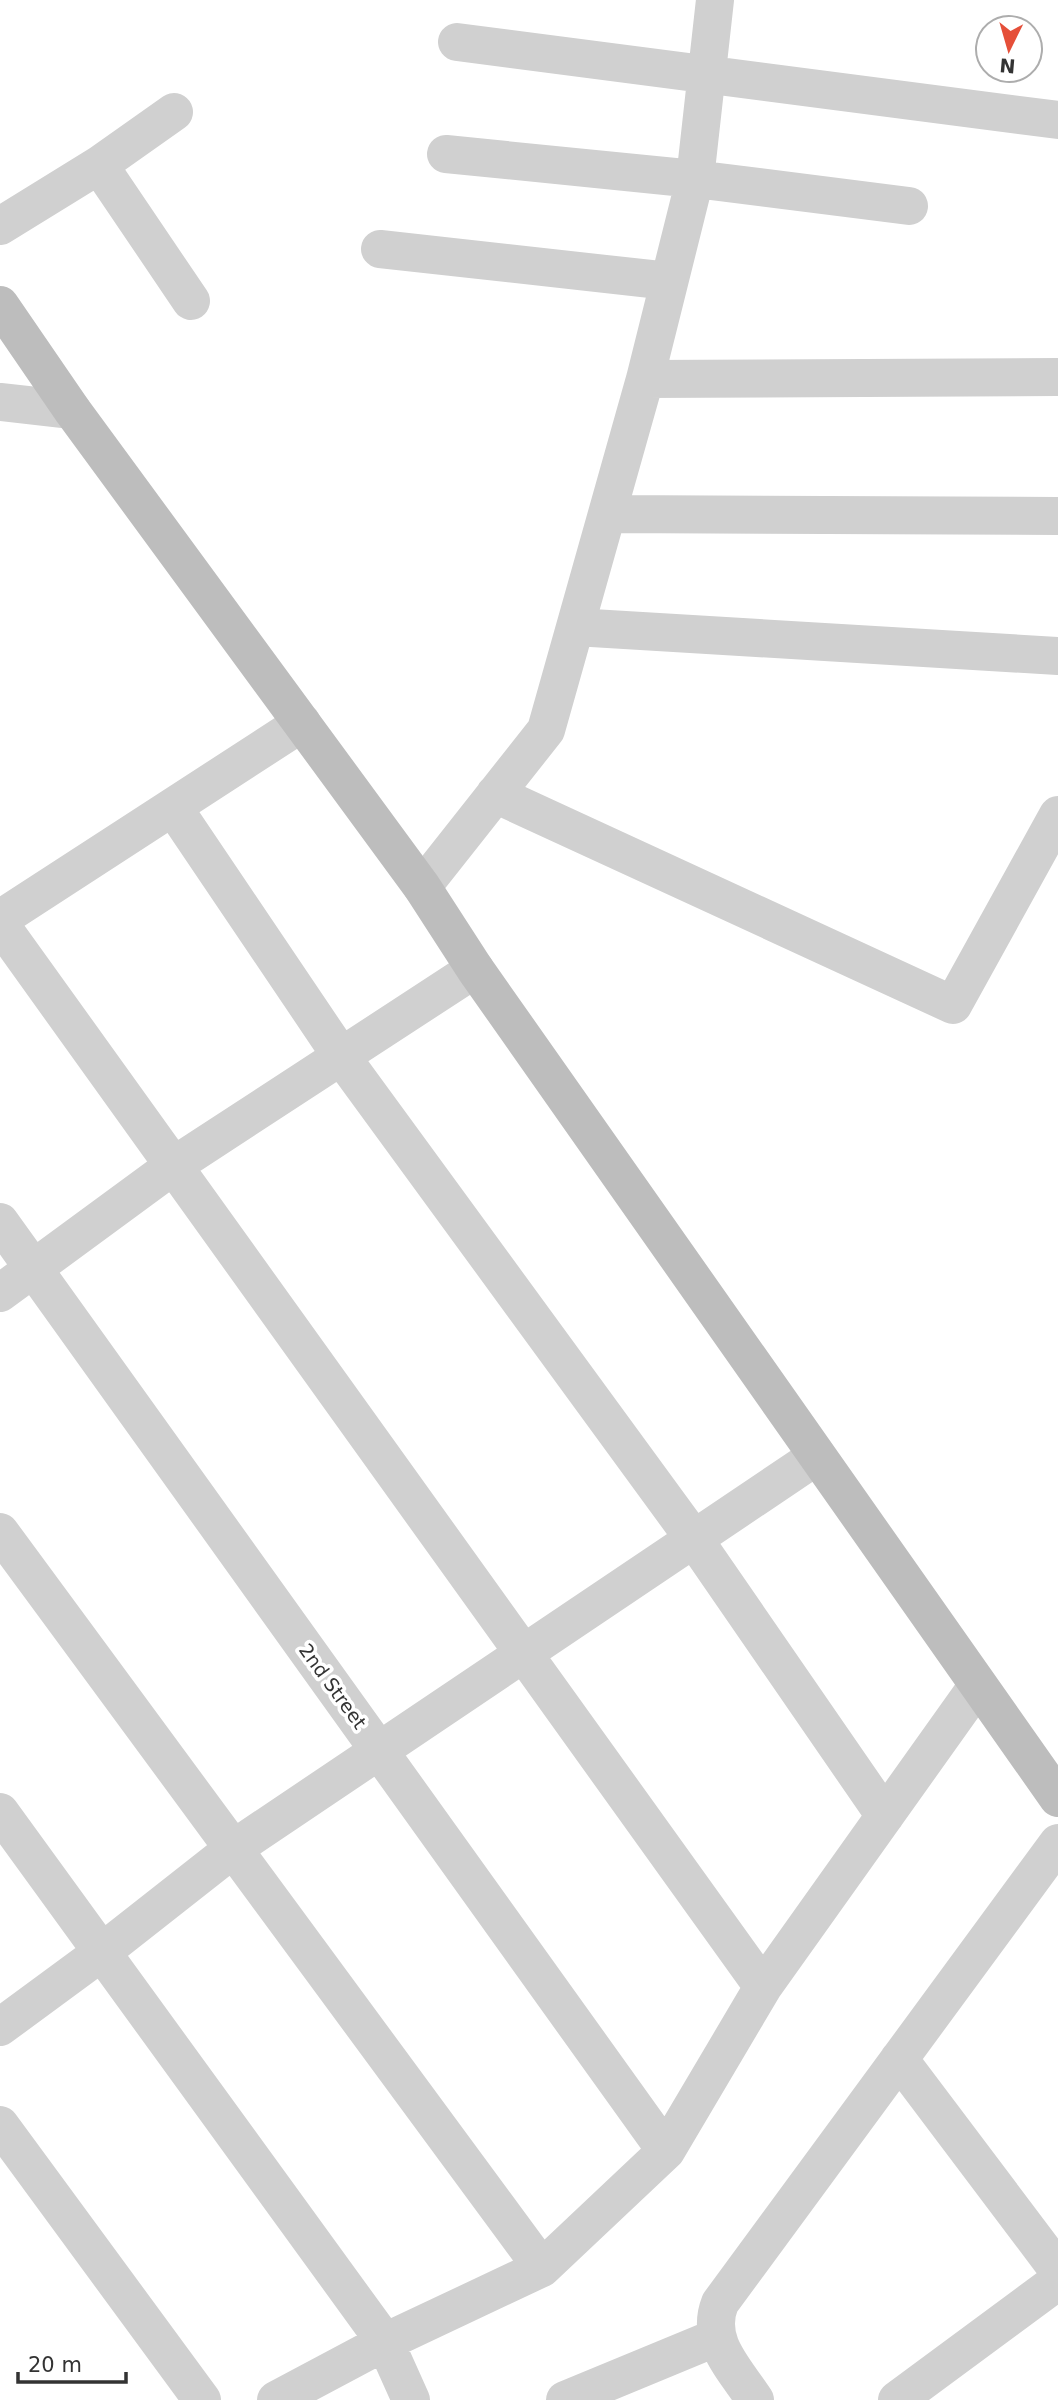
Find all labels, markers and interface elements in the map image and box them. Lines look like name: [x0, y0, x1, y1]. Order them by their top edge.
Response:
north arrow: [974, 14, 1044, 84]
text: N: [999, 54, 1016, 78]
street label: 2nd Street: [295, 1639, 371, 1733]
scale bar: [18, 2340, 126, 2384]
text: 20 m: [28, 2353, 82, 2377]

